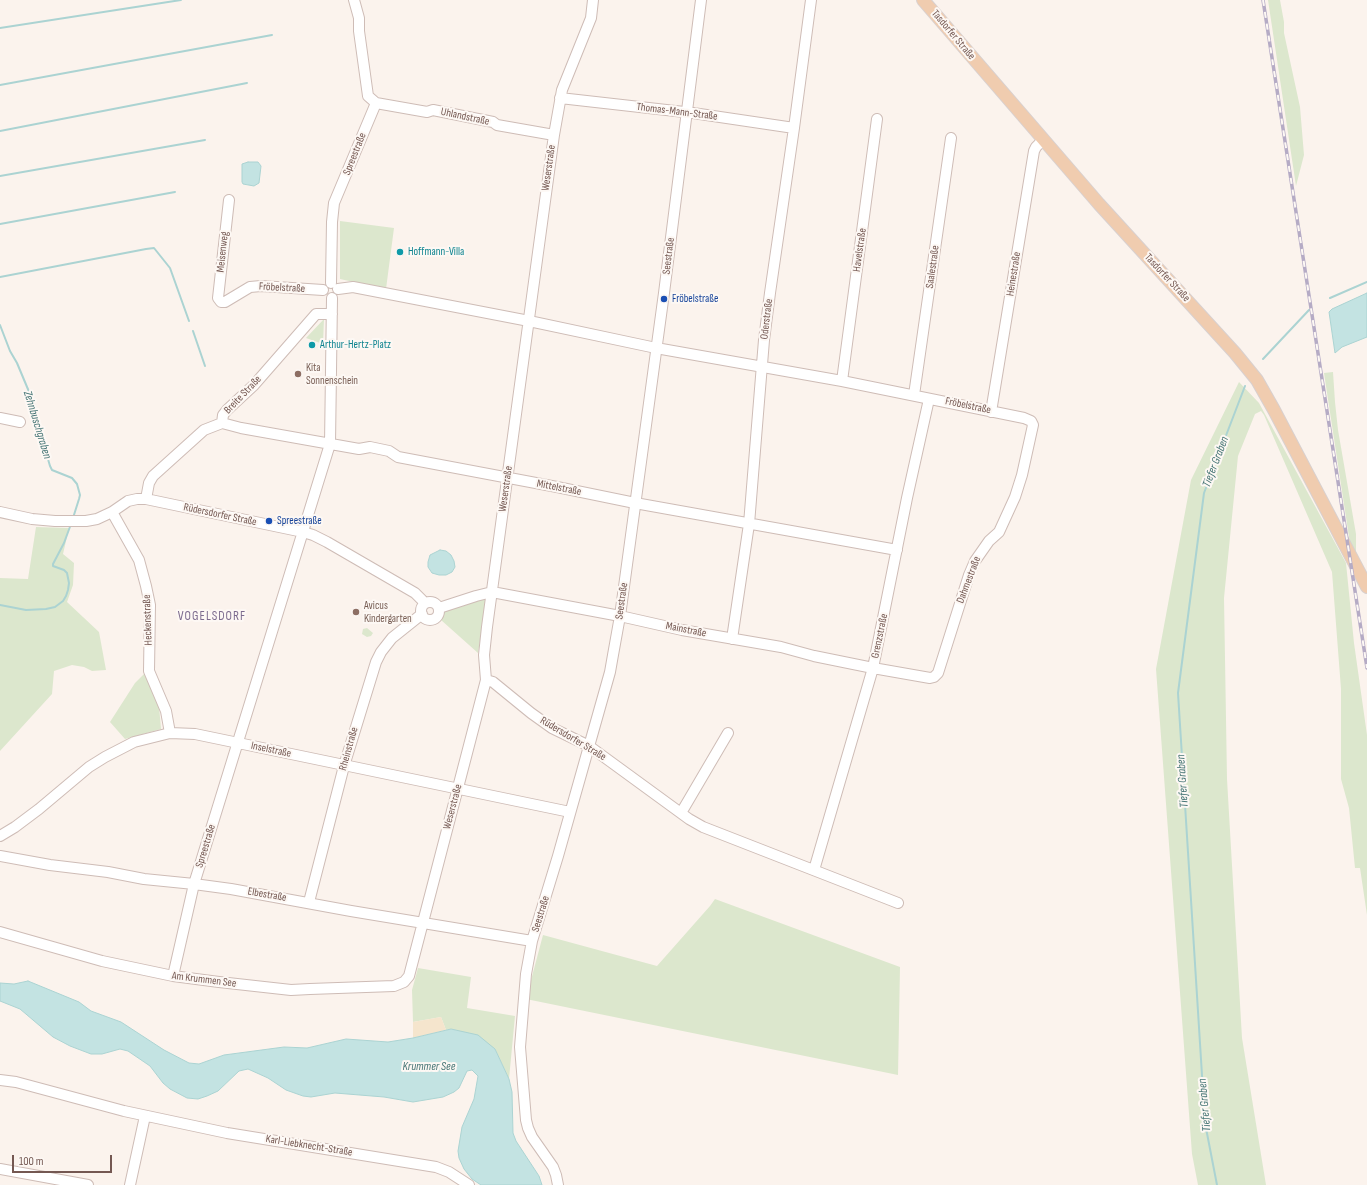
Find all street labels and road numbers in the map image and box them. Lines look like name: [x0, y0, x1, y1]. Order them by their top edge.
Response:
street label: Tasdorfer Straße: [928, 7, 978, 63]
street label: Thomas-Mann-Straße: [636, 100, 718, 124]
street label: Uhlandstraße: [440, 105, 490, 129]
street label: Spreestraße: [341, 131, 369, 177]
street label: Weserstraße: [539, 144, 559, 192]
street label: Havelstraße: [850, 227, 870, 273]
street label: Meisenweg: [214, 231, 232, 273]
street label: Seestraße: [660, 237, 678, 275]
street label: Saalestraße: [923, 245, 943, 289]
street label: Heinestraße: [1004, 251, 1024, 297]
street label: Tasdorfer Straße: [1141, 251, 1193, 305]
street label: Fröbelstraße: [259, 280, 305, 296]
street label: Oderstraße: [758, 298, 776, 340]
street label: Breite Straße: [222, 373, 264, 417]
street label: Fröbelstraße: [944, 395, 992, 417]
street label: Weserstraße: [496, 465, 516, 513]
street label: Mittelstraße: [536, 477, 582, 499]
street label: Rüdersdorfer Straße: [182, 501, 258, 529]
street label: Dahmestraße: [954, 555, 984, 605]
street label: Seestraße: [613, 582, 631, 620]
street label: Heckenstraße: [141, 594, 155, 646]
street label: Grenzstraße: [869, 613, 891, 659]
street label: Mainstraße: [665, 620, 707, 640]
street label: Rüdersdorfer Straße: [538, 714, 608, 764]
street label: Rheinstraße: [337, 726, 361, 772]
street label: Inselstraße: [250, 739, 292, 761]
street label: Weserstraße: [441, 783, 465, 831]
street label: Spreestraße: [193, 823, 219, 869]
street label: Elbestraße: [247, 885, 287, 905]
street label: Seestraße: [529, 894, 553, 934]
street label: Am Krummen See: [171, 969, 237, 991]
street label: Karl-Liebknecht-Straße: [265, 1133, 353, 1159]

